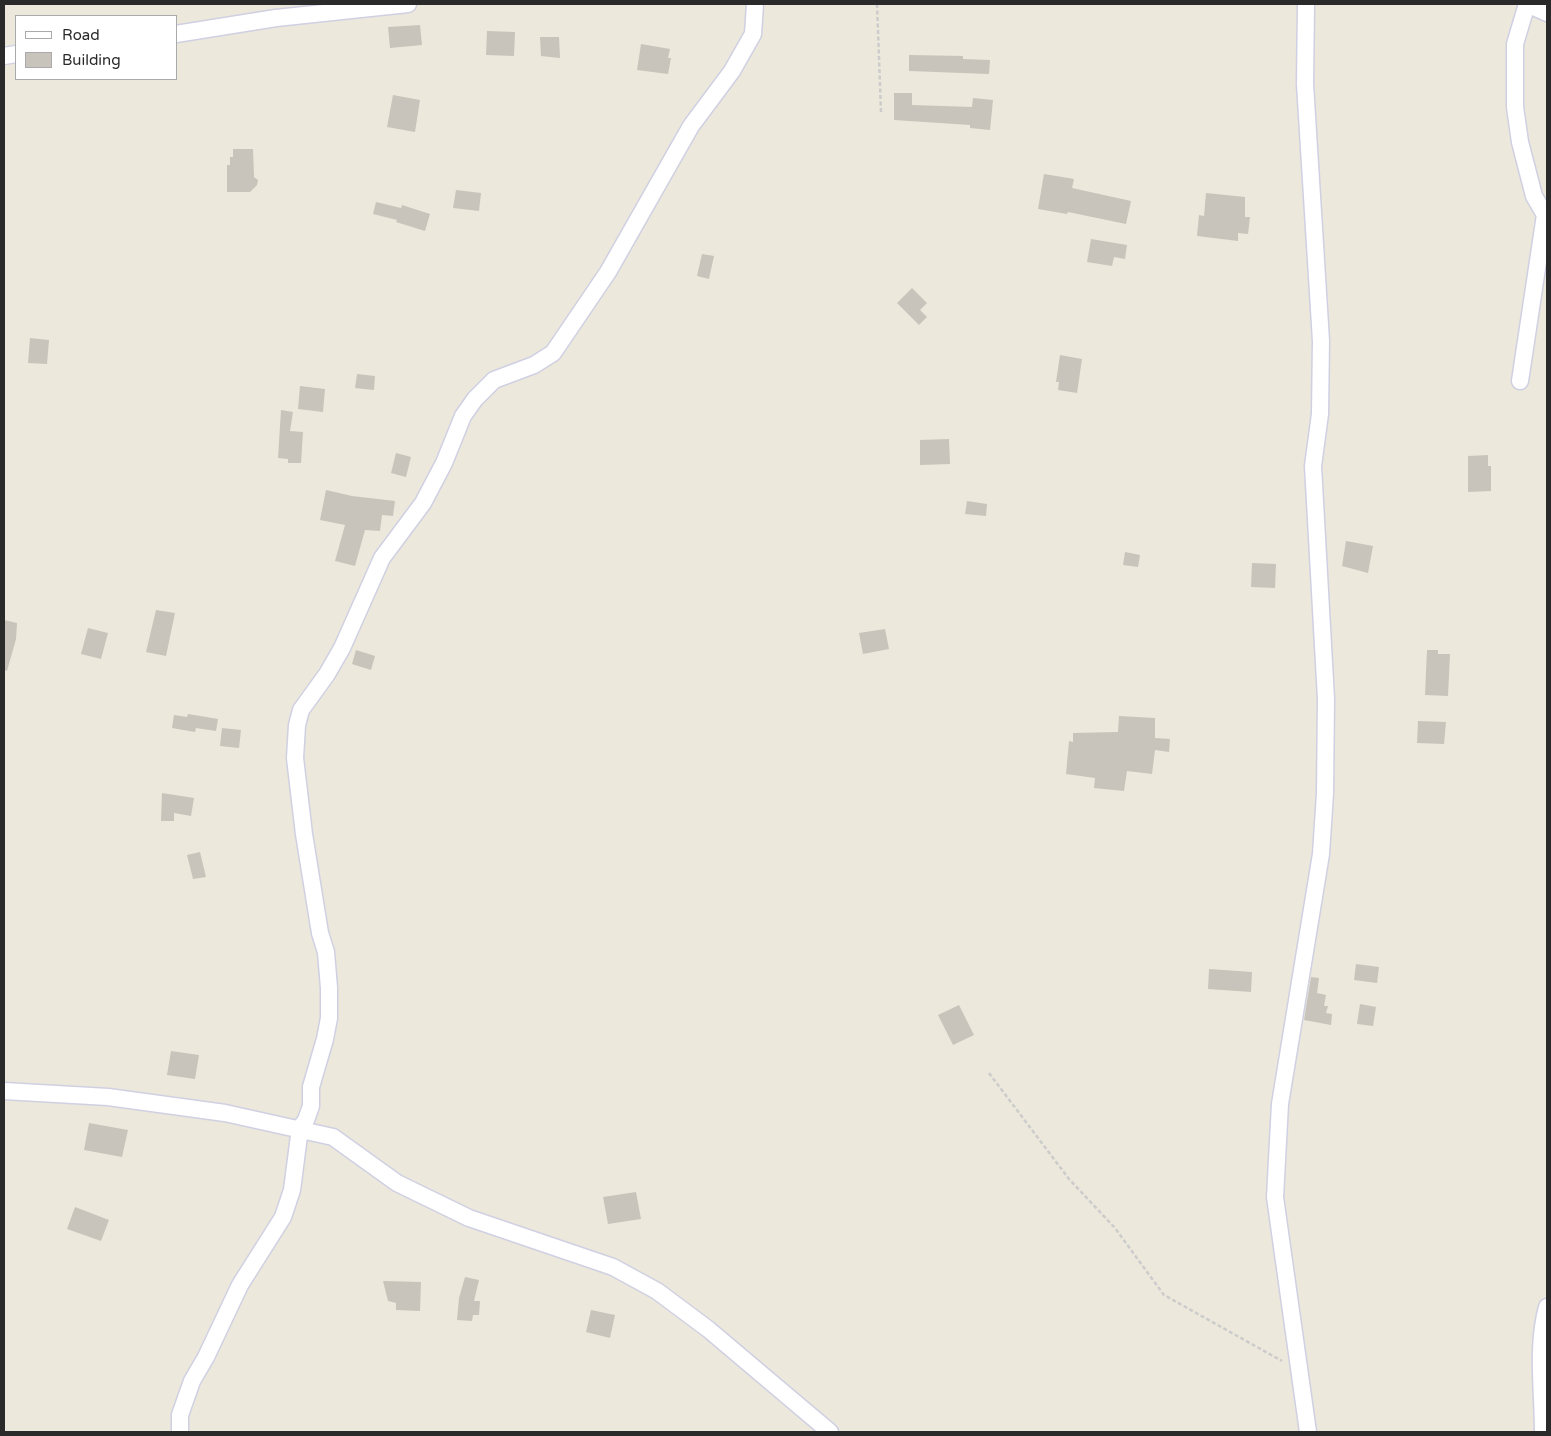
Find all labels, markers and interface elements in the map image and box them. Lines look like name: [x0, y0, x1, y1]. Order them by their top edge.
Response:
legend: [15, 15, 178, 80]
text: Road: [62, 26, 100, 44]
text: Building: [62, 51, 121, 69]

